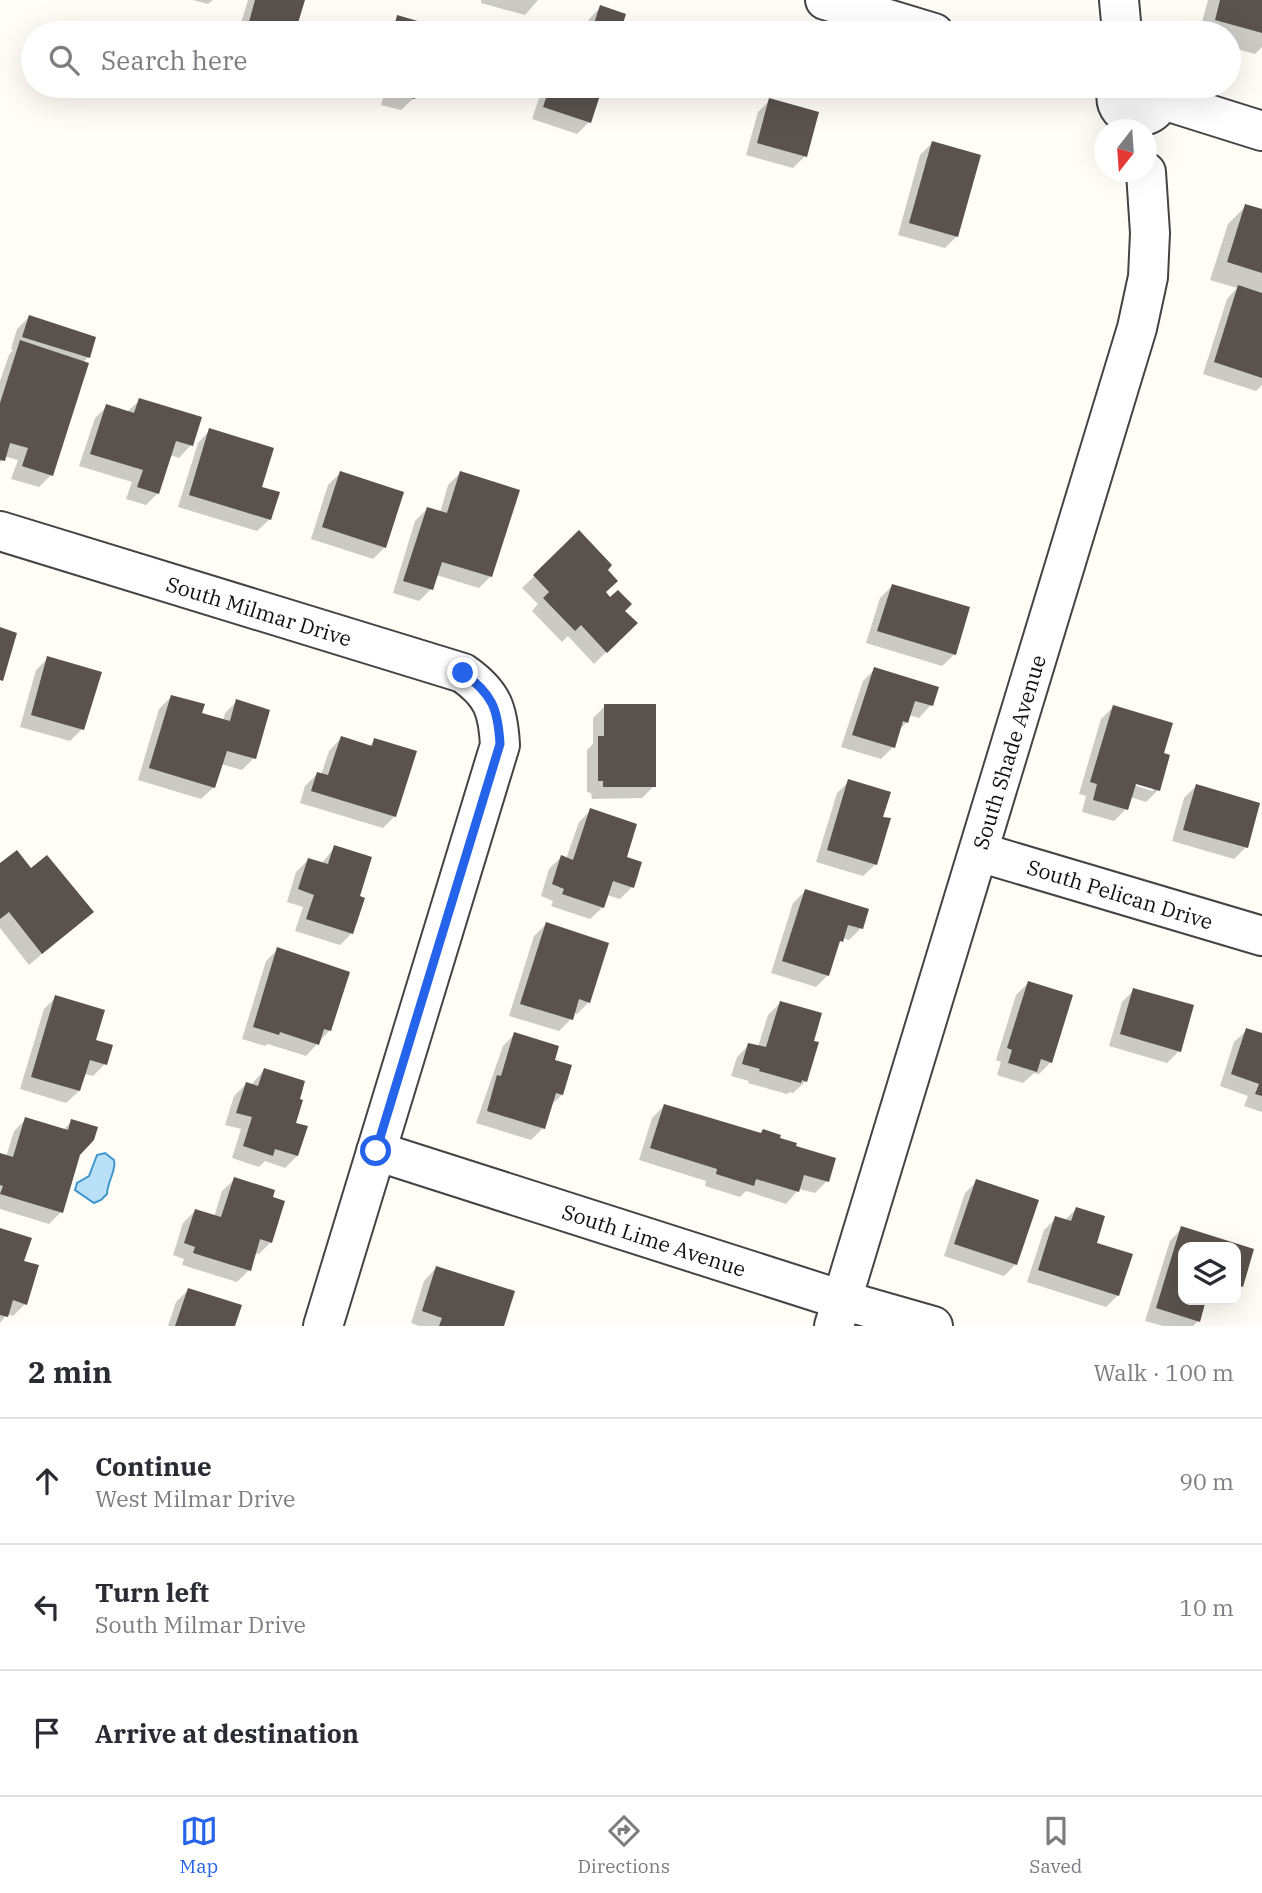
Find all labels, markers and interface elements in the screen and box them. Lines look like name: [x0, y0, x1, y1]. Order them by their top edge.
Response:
search box: [21, 21, 1241, 98]
icon: search: [45, 41, 83, 79]
text: Search here: [101, 43, 247, 77]
north arrow: [1094, 119, 1157, 182]
street label: South Milmar Drive: [163, 569, 355, 653]
street label: South Shade Avenue: [966, 651, 1052, 853]
route end: [447, 657, 478, 688]
street label: South Pelican Drive: [1024, 852, 1216, 936]
route start: [360, 1135, 391, 1166]
street label: South Lime Avenue: [559, 1197, 749, 1283]
map controls: [1178, 1242, 1241, 1305]
button: layers: [1178, 1242, 1241, 1305]
text: 2 min: [28, 1352, 112, 1391]
text: Walk · 100 m: [1093, 1357, 1234, 1387]
text: Continue: [95, 1449, 212, 1483]
icon: ahead: [28, 1462, 66, 1500]
text: 90 m: [1179, 1466, 1234, 1496]
text: West Milmar Drive: [95, 1483, 295, 1513]
text: Turn left: [95, 1575, 209, 1609]
icon: left: [28, 1588, 66, 1626]
text: 10 m: [1179, 1592, 1234, 1622]
text: South Milmar Drive: [95, 1609, 306, 1639]
icon: arrive: [28, 1714, 66, 1752]
text: Arrive at destination: [95, 1716, 359, 1750]
tab: Map: [180, 1812, 218, 1878]
tab: Directions: [577, 1812, 670, 1878]
tab: Saved: [1029, 1812, 1082, 1878]

